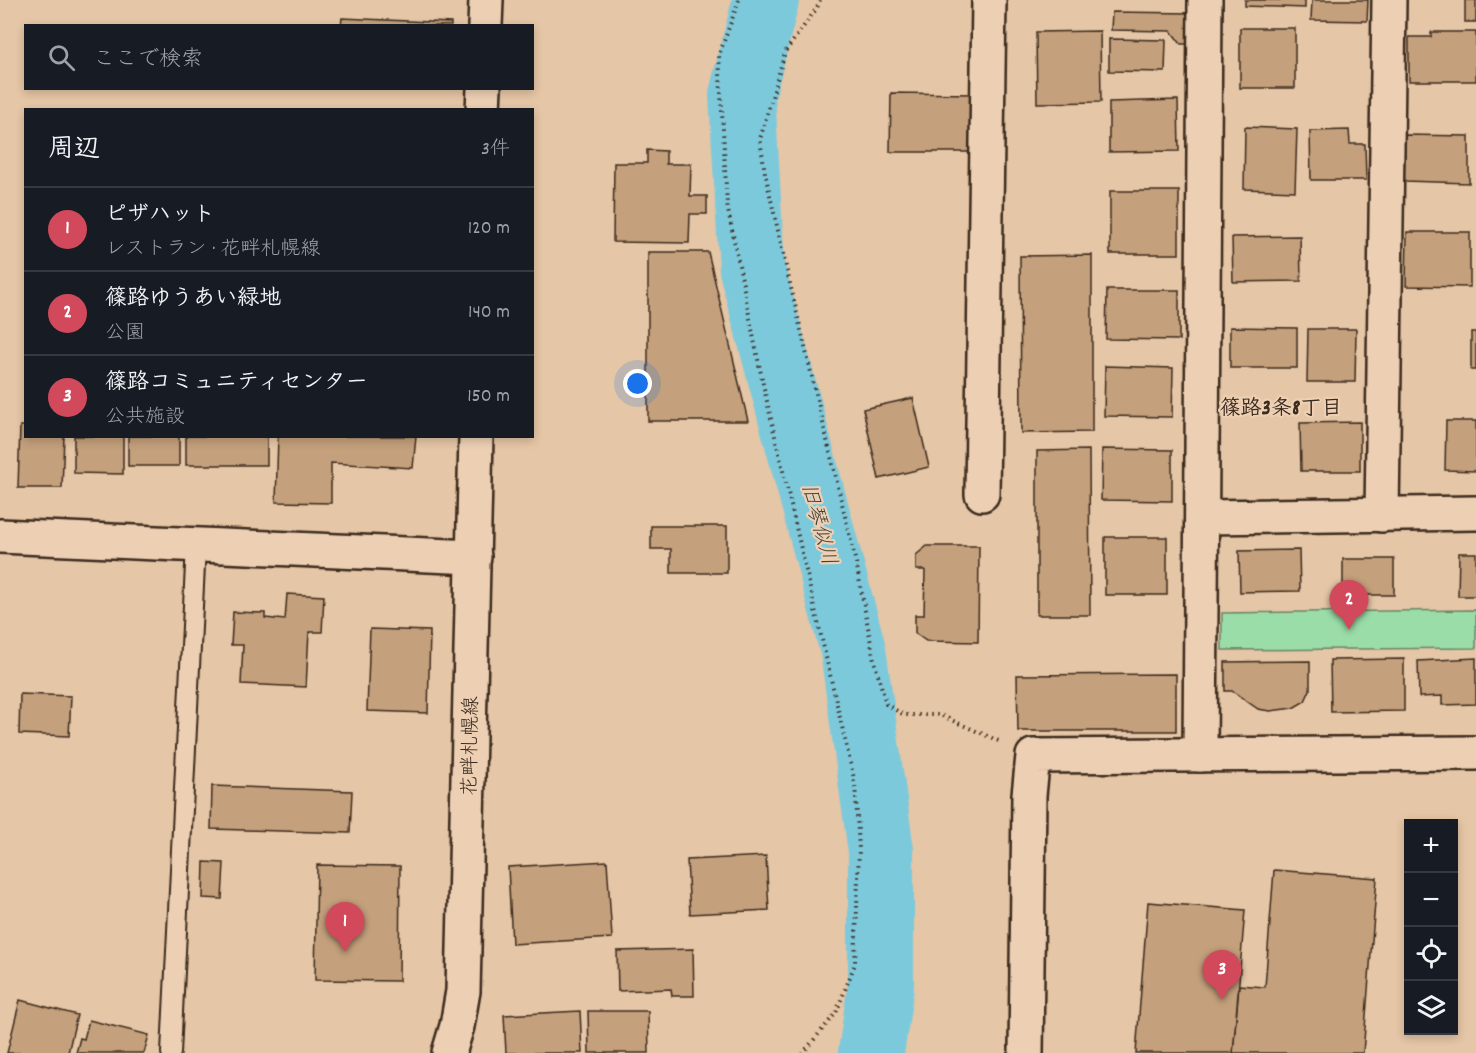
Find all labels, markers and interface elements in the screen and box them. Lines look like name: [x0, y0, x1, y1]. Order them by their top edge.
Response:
search box: [24, 24, 534, 90]
icon: search: [45, 41, 78, 74]
text: ここで検索: [93, 45, 203, 76]
text: 周辺: [48, 132, 100, 169]
text: 3件: [481, 136, 510, 164]
text: ピザハット: [105, 200, 215, 231]
text: 1: [65, 215, 70, 243]
text: 120 m: [468, 215, 510, 243]
text: レストラン · 花畔札幌線: [105, 236, 320, 264]
text: 篠路ゆうあい緑地: [105, 284, 281, 315]
text: 2: [63, 299, 72, 327]
text: 140 m: [468, 299, 510, 327]
text: 公園: [105, 320, 145, 348]
text: 篠路コミュニティセンター: [105, 368, 368, 399]
your location: [623, 369, 652, 398]
text: 3: [63, 383, 72, 411]
text: 150 m: [467, 383, 510, 411]
district label: 篠路3条8丁目: [1220, 395, 1342, 425]
text: 公共施設: [105, 404, 185, 432]
water label: 旧琴似川: [792, 480, 842, 569]
pin: 2: [1330, 580, 1368, 630]
street label: 花畔札幌線: [457, 696, 487, 796]
map controls: [1404, 819, 1458, 1035]
button: +: [1404, 819, 1458, 873]
button: −: [1404, 873, 1458, 927]
pin: 1: [326, 902, 364, 952]
button: locate: [1404, 927, 1458, 981]
pin: 3: [1202, 950, 1242, 1000]
button: layers: [1404, 981, 1458, 1035]

